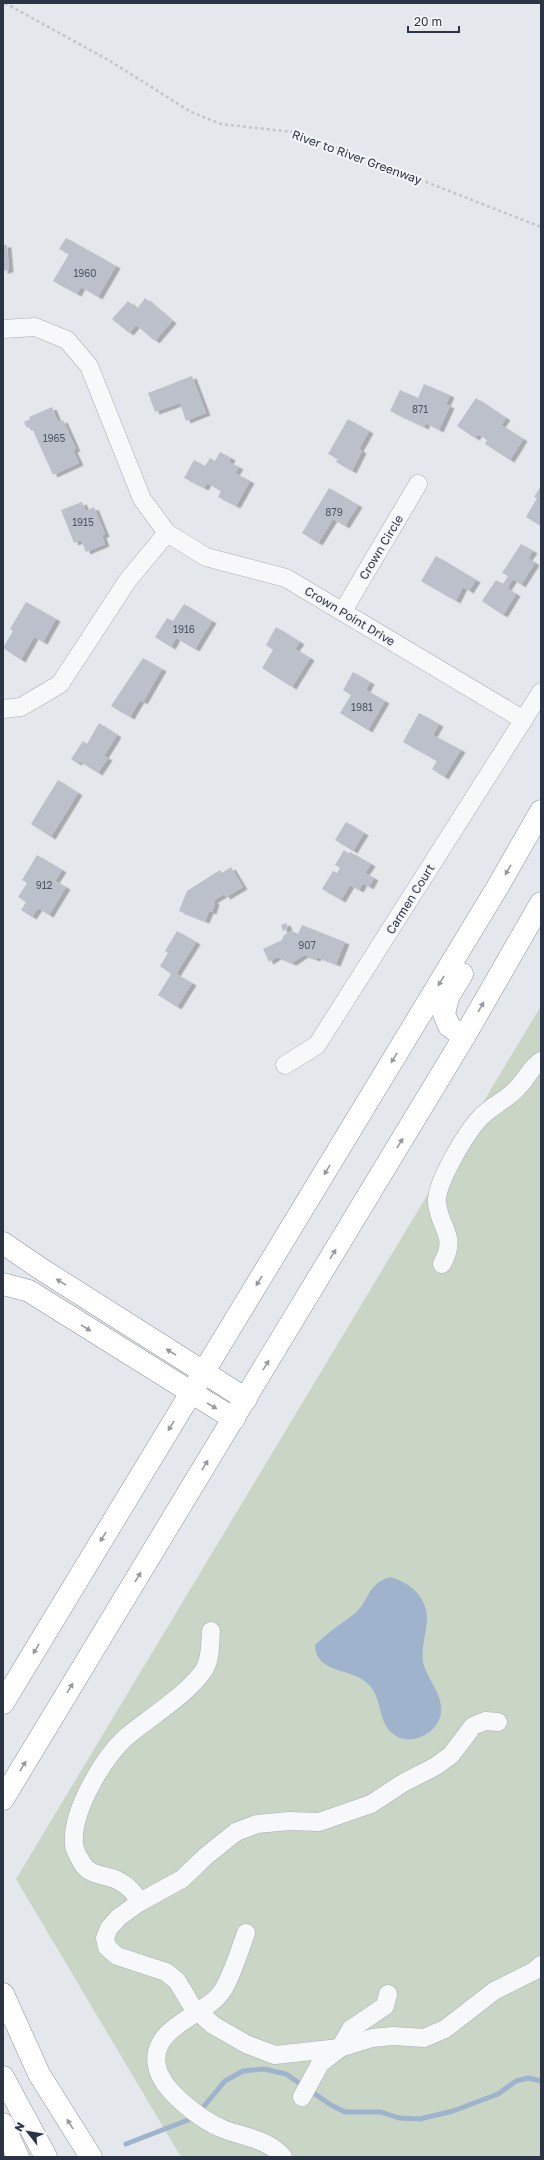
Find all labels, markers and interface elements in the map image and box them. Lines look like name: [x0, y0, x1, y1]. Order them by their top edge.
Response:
scale bar: [408, 8, 459, 34]
text: 20 m: [414, 14, 442, 29]
street label: River to River Greenway: [290, 127, 424, 188]
house number: 1960: [73, 267, 97, 279]
house number: 871: [412, 403, 428, 415]
house number: 1965: [43, 432, 66, 444]
house number: 879: [325, 506, 343, 518]
street label: Crown Circle: [356, 512, 406, 582]
house number: 1915: [72, 516, 94, 528]
street label: Crown Point Drive: [302, 583, 398, 649]
house number: 1916: [173, 623, 195, 635]
house number: 1981: [351, 701, 373, 713]
street label: Carmen Court: [382, 861, 438, 937]
one-way arrow: [504, 864, 511, 875]
house number: 912: [36, 879, 53, 891]
house number: 907: [298, 939, 316, 951]
one-way arrow: [437, 975, 444, 987]
one-way arrow: [478, 1001, 485, 1013]
one-way arrow: [390, 1052, 397, 1064]
one-way arrow: [397, 1137, 404, 1149]
one-way arrow: [323, 1164, 330, 1176]
one-way arrow: [329, 1249, 337, 1259]
one-way arrow: [256, 1275, 263, 1287]
one-way arrow: [56, 1278, 66, 1286]
one-way arrow: [81, 1324, 92, 1331]
one-way arrow: [166, 1348, 176, 1356]
one-way arrow: [262, 1359, 269, 1371]
one-way arrow: [206, 1402, 218, 1409]
one-way arrow: [167, 1420, 174, 1432]
one-way arrow: [202, 1459, 209, 1471]
one-way arrow: [100, 1531, 107, 1543]
one-way arrow: [134, 1571, 141, 1583]
one-way arrow: [32, 1643, 39, 1655]
one-way arrow: [67, 1682, 74, 1694]
one-way arrow: [19, 1761, 27, 1771]
north arrow: [8, 2112, 48, 2152]
one-way arrow: [66, 2119, 74, 2129]
text: N: [11, 2120, 27, 2134]

